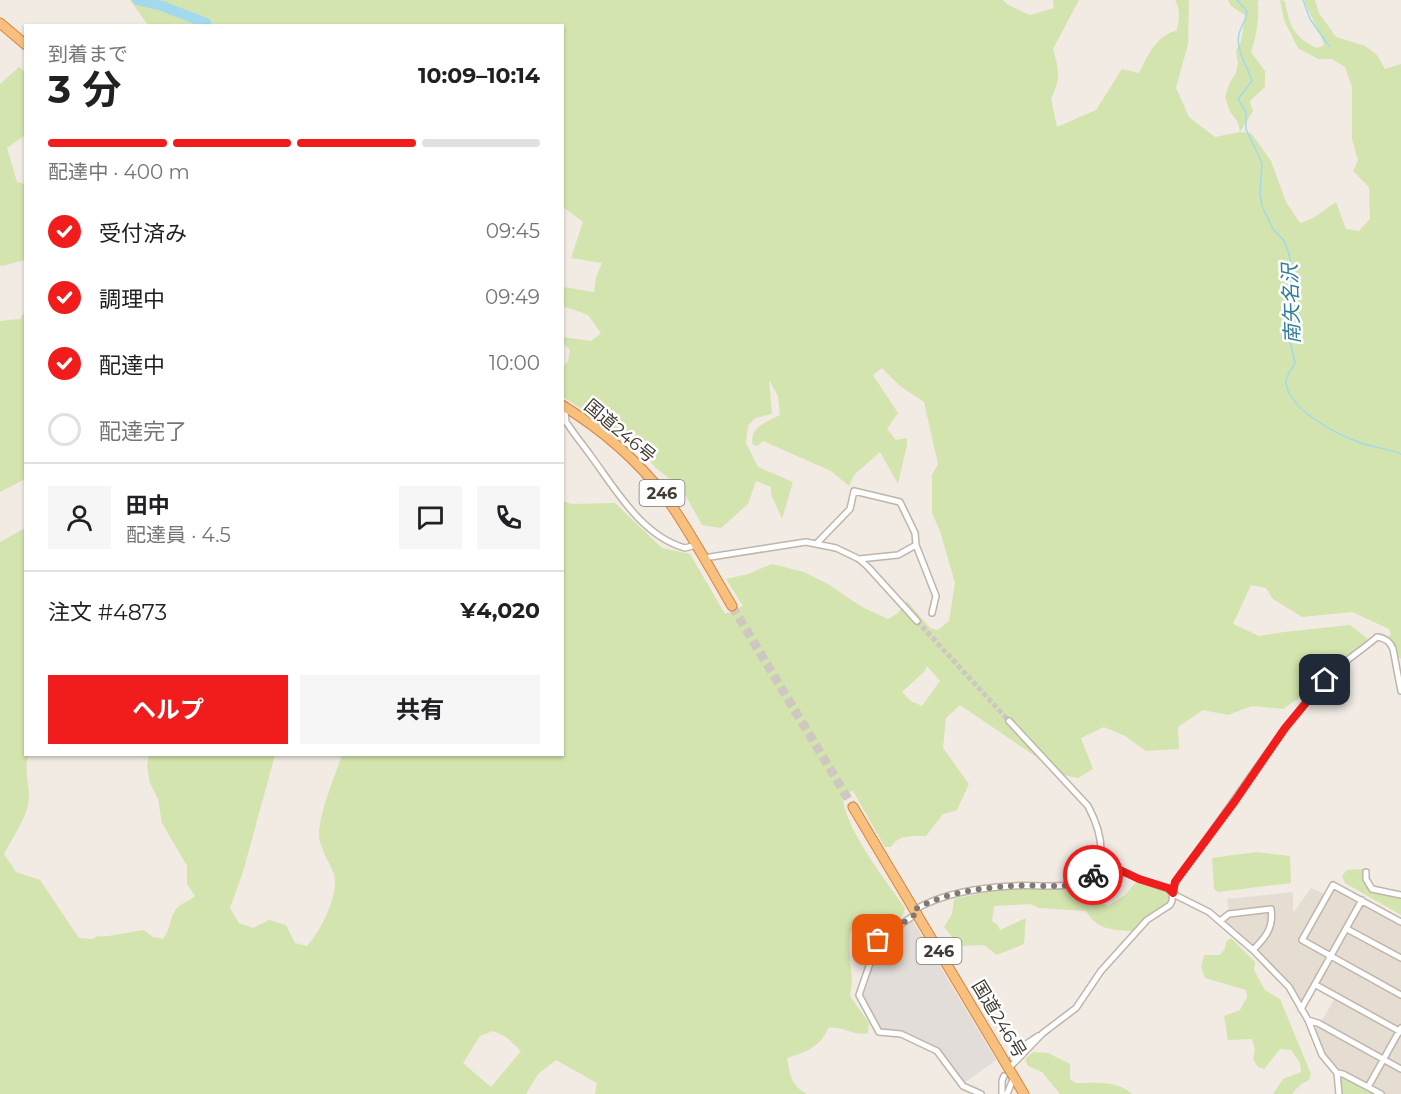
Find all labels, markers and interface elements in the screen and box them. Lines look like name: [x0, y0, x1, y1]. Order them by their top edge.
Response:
text: 到着まで: [48, 42, 128, 66]
text: 10:09–10:14: [418, 62, 540, 89]
text: 3 分: [48, 65, 121, 113]
text: 配達中 · 400 m: [48, 160, 190, 184]
icon: check: [48, 215, 81, 248]
text: 09:45: [486, 219, 540, 243]
text: 受付済み: [99, 220, 187, 247]
water label: 南矢名沢: [1278, 261, 1304, 344]
icon: check: [48, 281, 81, 314]
text: 09:49: [485, 285, 540, 309]
text: 調理中: [99, 286, 165, 313]
icon: check: [48, 347, 81, 380]
text: 10:00: [489, 351, 540, 375]
text: 配達中: [99, 352, 165, 379]
street label: 国道246号: [580, 395, 660, 467]
text: 配達完了: [99, 418, 187, 445]
road number: 246: [640, 480, 684, 506]
button: person: [48, 486, 111, 549]
button: chat: [399, 486, 462, 549]
button: phone: [477, 486, 540, 549]
text: 田中: [126, 492, 170, 519]
text: 配達員 · 4.5: [126, 523, 231, 547]
text: ¥4,020: [460, 597, 540, 624]
text: 注文 #4873: [48, 599, 167, 626]
pin: [1299, 654, 1350, 705]
icon: home: [1308, 663, 1341, 696]
button: ヘルプ: [48, 675, 288, 744]
button: 共有: [300, 675, 540, 744]
courier: [1063, 845, 1123, 905]
icon: bike: [1077, 859, 1110, 892]
pin: [852, 914, 903, 965]
icon: bag: [861, 923, 894, 956]
road number: 246: [916, 938, 962, 964]
street label: 国道246号: [967, 976, 1031, 1062]

